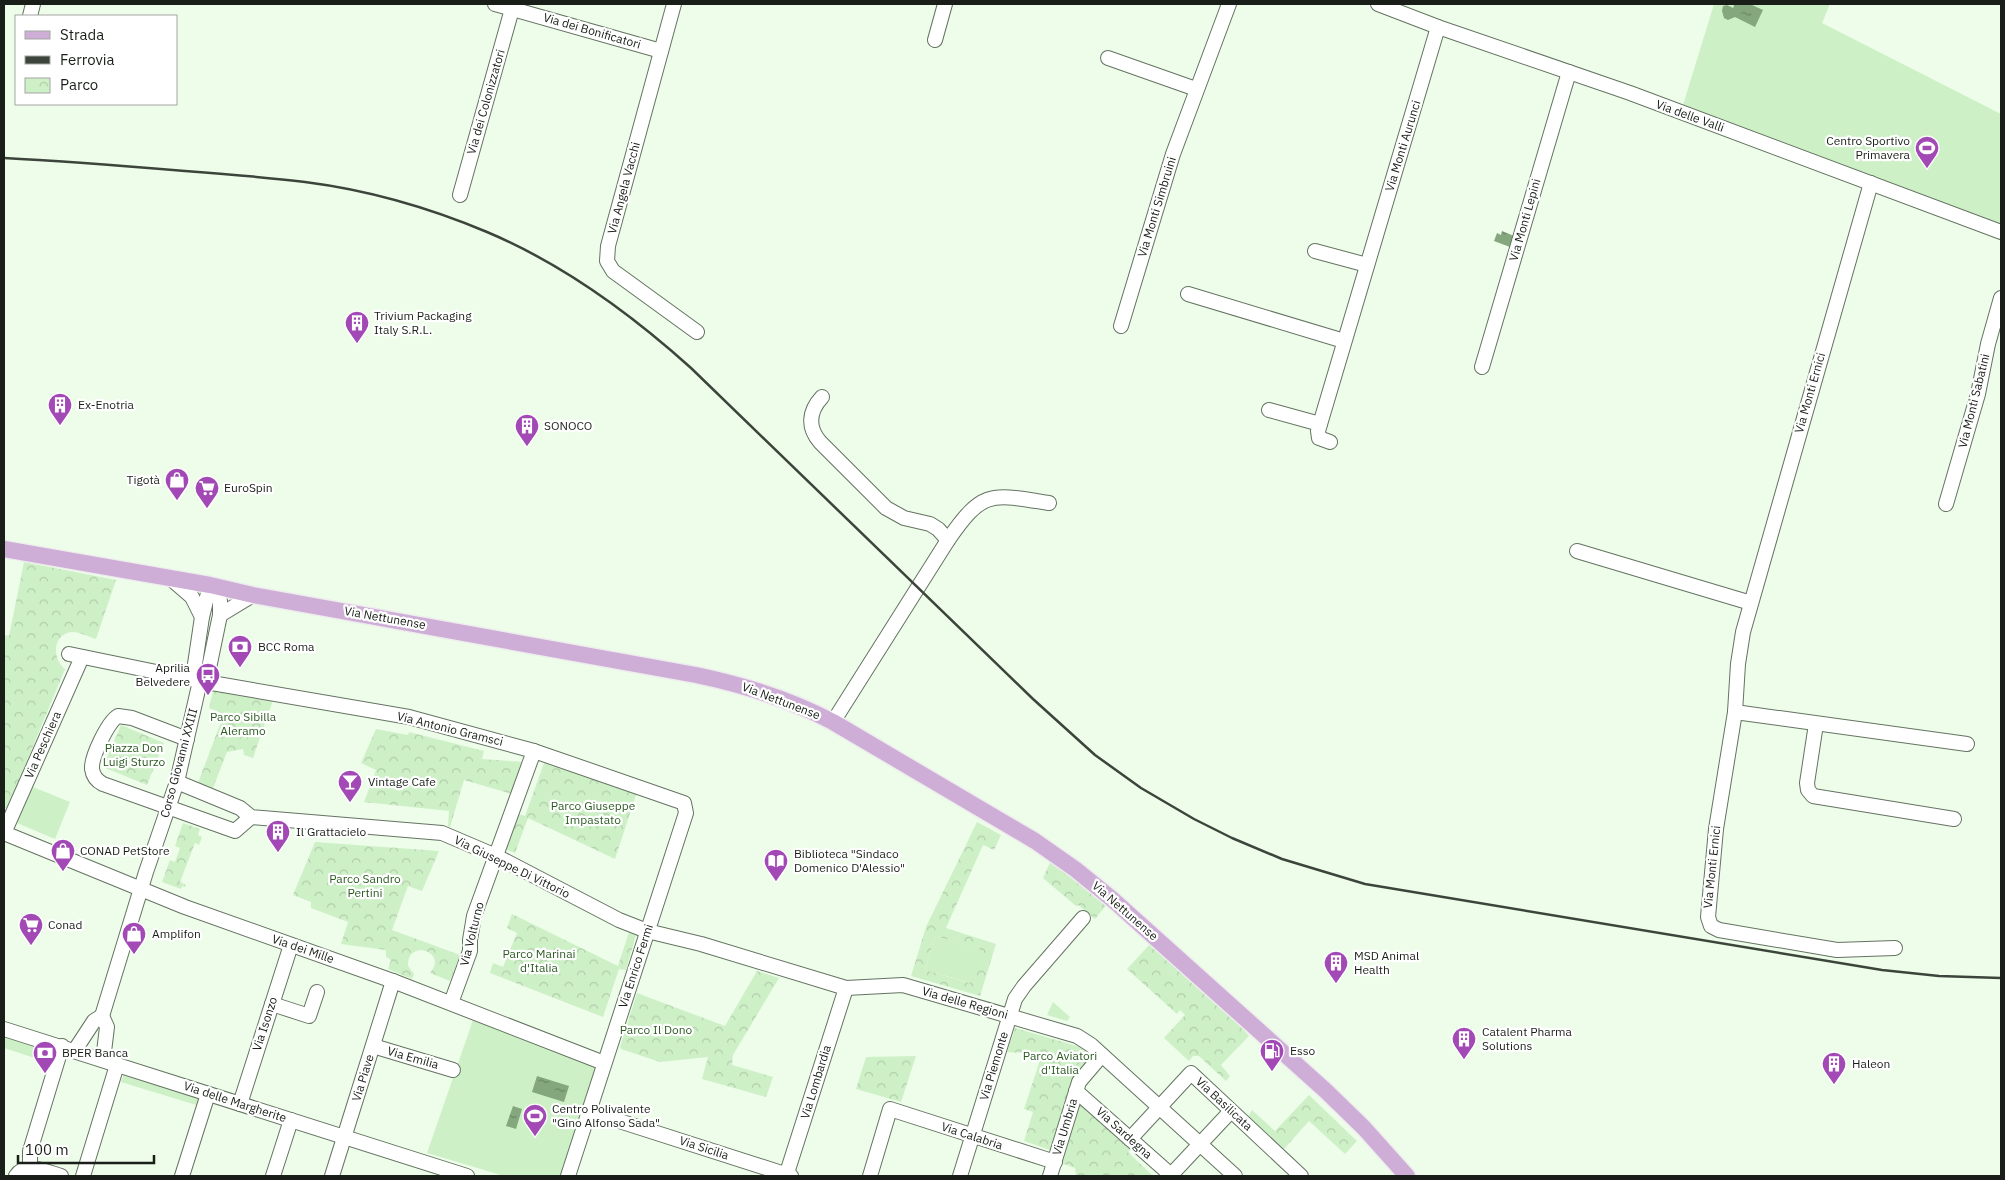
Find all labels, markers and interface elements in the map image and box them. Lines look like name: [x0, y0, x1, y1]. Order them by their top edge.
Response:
street label: Via dei Bonificatori: [542, 9, 643, 52]
legend: [15, 15, 178, 105]
text: Strada: [60, 25, 104, 44]
street label: Via dei Colonizzatori: [463, 48, 508, 156]
text: Ferrovia: [60, 50, 115, 69]
text: Parco: [60, 75, 98, 94]
street label: Via delle Valli: [1654, 96, 1726, 135]
street label: Via Monti Aurunci: [1382, 98, 1424, 193]
place label: Centro Sportivo Primavera: [1826, 133, 1911, 162]
sports icon: Centro Sportivo Primavera: [1914, 135, 1940, 169]
street label: Via Angela Vacchi: [604, 140, 643, 235]
street label: Via Monti Simbruini: [1134, 155, 1179, 259]
street label: Via Monti Lepini: [1506, 177, 1543, 263]
place label: Trivium Packaging Italy S.R.L.: [374, 308, 472, 337]
building icon: Trivium Packaging Italy S.R.L.: [344, 310, 370, 344]
street label: Via Monti Ernici: [1791, 351, 1828, 435]
street label: Via Monti Sabatini: [1955, 352, 1992, 450]
building icon: Ex-Enotria: [47, 392, 73, 426]
place label: Ex-Enotria: [78, 397, 135, 412]
building icon: SONOCO: [514, 413, 540, 447]
place label: SONOCO: [544, 418, 592, 433]
shop icon: Tigotà: [164, 467, 190, 501]
place label: Tigotà: [127, 472, 161, 487]
supermarket icon: EuroSpin: [194, 475, 220, 509]
place label: EuroSpin: [224, 480, 273, 495]
street label: Via Nettunense: [343, 603, 427, 632]
bank icon: BCC Roma: [227, 634, 253, 668]
place label: BCC Roma: [258, 639, 315, 654]
place label: Aprilia Belvedere: [136, 660, 191, 689]
bus stop icon: Aprilia Belvedere: [195, 662, 221, 696]
street label: Via Nettunense: [740, 679, 823, 722]
street label: Corso Giovanni XXIII: [157, 706, 200, 819]
street label: Via Peschiera: [21, 708, 64, 781]
street label: Via Antonio Gramsci: [396, 708, 505, 749]
park label: Parco Sibilla Aleramo: [210, 709, 277, 738]
park label: Piazza Don Luigi Sturzo: [103, 740, 166, 769]
bar icon: Vintage Cafe: [337, 769, 363, 803]
place label: Vintage Cafe: [368, 774, 436, 789]
park label: Parco Giuseppe Impastato: [551, 798, 636, 827]
building icon: Il Grattacielo: [265, 819, 291, 853]
place label: Il Grattacielo: [296, 824, 367, 839]
street label: Via Monti Ernici: [1700, 825, 1723, 909]
street label: Via Giuseppe Di Vittorio: [452, 832, 573, 901]
shop icon: CONAD PetStore: [50, 838, 76, 872]
place label: CONAD PetStore: [80, 843, 170, 858]
place label: Biblioteca "Sindaco Domenico D'Alessio": [794, 846, 905, 875]
library icon: Biblioteca "Sindaco Domenico D'Alessio": [763, 848, 789, 882]
park label: Parco Sandro Pertini: [329, 871, 401, 900]
street label: Via Nettunense: [1089, 878, 1162, 944]
street label: Via Volturno: [456, 900, 487, 967]
supermarket icon: Conad: [18, 912, 44, 946]
place label: Conad: [48, 917, 82, 932]
shop icon: Amplifon: [121, 921, 147, 955]
street label: Via Enrico Fermi: [615, 922, 656, 1010]
place label: Amplifon: [152, 926, 201, 941]
street label: Via dei Mille: [270, 931, 337, 966]
park label: Parco Marinai d'Italia: [502, 946, 576, 975]
place label: MSD Animal Health: [1354, 948, 1419, 977]
building icon: MSD Animal Health: [1323, 950, 1349, 984]
street label: Via delle Regioni: [920, 983, 1010, 1022]
street label: Via Isonzo: [249, 995, 280, 1053]
park label: Parco Il Dono: [620, 1022, 693, 1037]
place label: Catalent Pharma Solutions: [1482, 1024, 1573, 1053]
building icon: Catalent Pharma Solutions: [1451, 1026, 1477, 1060]
street label: Via Piemonte: [976, 1029, 1011, 1102]
fuel station icon: Esso: [1259, 1038, 1285, 1072]
bank icon: BPER Banca: [32, 1040, 58, 1074]
street label: Via Lombardia: [797, 1042, 834, 1121]
street label: Via Emilia: [386, 1043, 441, 1072]
place label: Esso: [1290, 1043, 1316, 1058]
place label: BPER Banca: [62, 1045, 129, 1060]
park label: Parco Aviatori d'Italia: [1023, 1048, 1097, 1077]
building icon: Haleon: [1821, 1051, 1847, 1085]
street label: Via Piave: [348, 1052, 377, 1103]
place label: Haleon: [1852, 1056, 1890, 1071]
street label: Via Basilicata: [1193, 1074, 1256, 1134]
street label: Via delle Margherite: [182, 1078, 289, 1125]
street label: Via Umbria: [1049, 1096, 1080, 1157]
place label: Centro Polivalente "Gino Alfonso Sada": [552, 1101, 660, 1130]
sports icon: Centro Polivalente "Gino Alfonso Sada": [522, 1103, 548, 1137]
street label: Via Sardegna: [1093, 1104, 1156, 1162]
street label: Via Calabria: [939, 1119, 1005, 1153]
scale bar: [18, 1132, 154, 1164]
street label: Via Sicilia: [677, 1132, 731, 1163]
text: 100 m: [25, 1140, 69, 1159]

